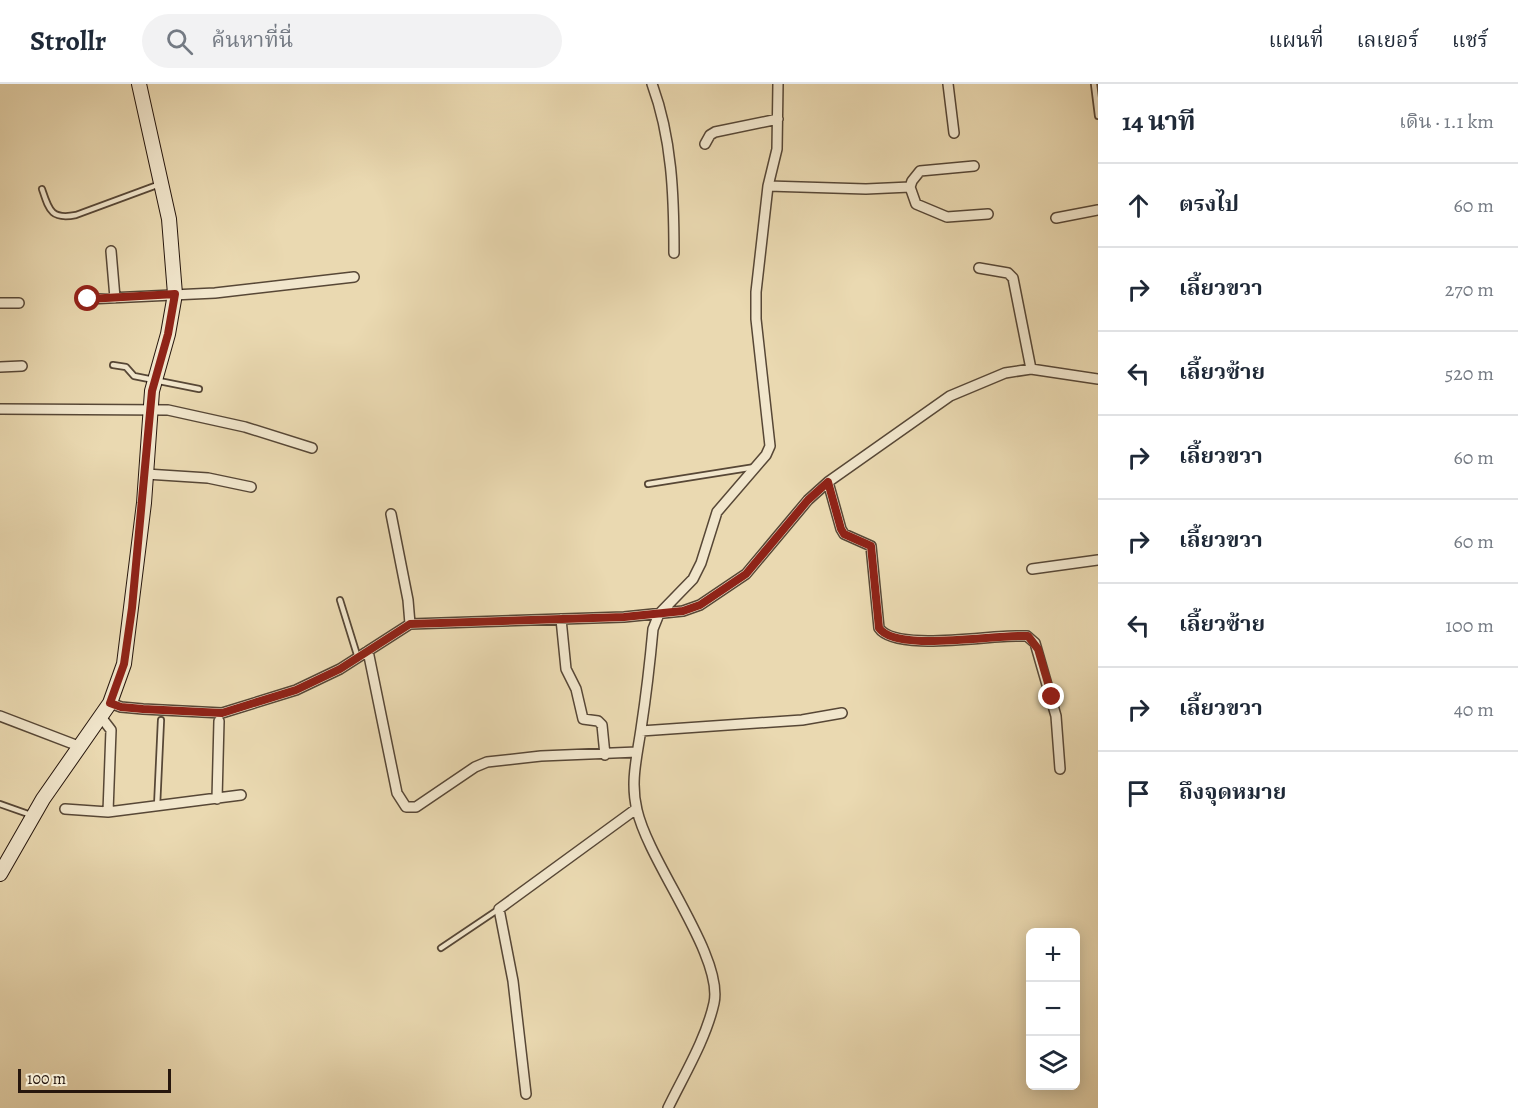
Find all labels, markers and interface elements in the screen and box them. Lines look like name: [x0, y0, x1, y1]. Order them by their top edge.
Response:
search box: [142, 14, 562, 68]
text: Strollr: [30, 22, 106, 60]
icon: search: [163, 25, 196, 58]
text: ค้นหาที่นี่: [211, 25, 293, 55]
text: แผนที่: [1269, 26, 1324, 54]
text: เลเยอร์: [1357, 26, 1419, 54]
text: แชร์: [1452, 26, 1488, 54]
text: 14 นาที: [1122, 104, 1196, 139]
text: เดิน · 1.1 km: [1399, 108, 1494, 135]
icon: ahead: [1122, 189, 1155, 222]
text: ตรงไป: [1179, 189, 1239, 219]
text: 60 m: [1454, 192, 1494, 219]
icon: right: [1122, 273, 1155, 306]
text: เลี้ยวขวา: [1179, 273, 1263, 303]
text: 270 m: [1445, 276, 1494, 303]
route start: [74, 285, 100, 311]
icon: left: [1122, 357, 1155, 390]
text: เลี้ยวซ้าย: [1179, 357, 1265, 387]
text: 520 m: [1445, 360, 1494, 387]
icon: right: [1122, 441, 1155, 474]
text: เลี้ยวขวา: [1179, 441, 1263, 471]
text: 60 m: [1454, 444, 1494, 471]
icon: right: [1122, 525, 1155, 558]
text: เลี้ยวขวา: [1179, 525, 1263, 555]
text: 60 m: [1454, 528, 1494, 555]
icon: left: [1122, 609, 1155, 642]
text: เลี้ยวซ้าย: [1179, 609, 1265, 639]
text: 100 m: [1445, 612, 1494, 639]
route end: [1038, 683, 1064, 709]
icon: right: [1122, 693, 1155, 726]
text: เลี้ยวขวา: [1179, 693, 1263, 723]
text: 40 m: [1454, 696, 1494, 723]
icon: arrive: [1122, 777, 1155, 810]
text: ถึงจุดหมาย: [1179, 777, 1286, 807]
map controls: [1026, 928, 1080, 1090]
button: +: [1026, 928, 1080, 982]
button: −: [1026, 982, 1080, 1036]
button: layers: [1026, 1036, 1080, 1090]
scale bar: [18, 1066, 171, 1094]
text: 100 m: [27, 1068, 66, 1090]

